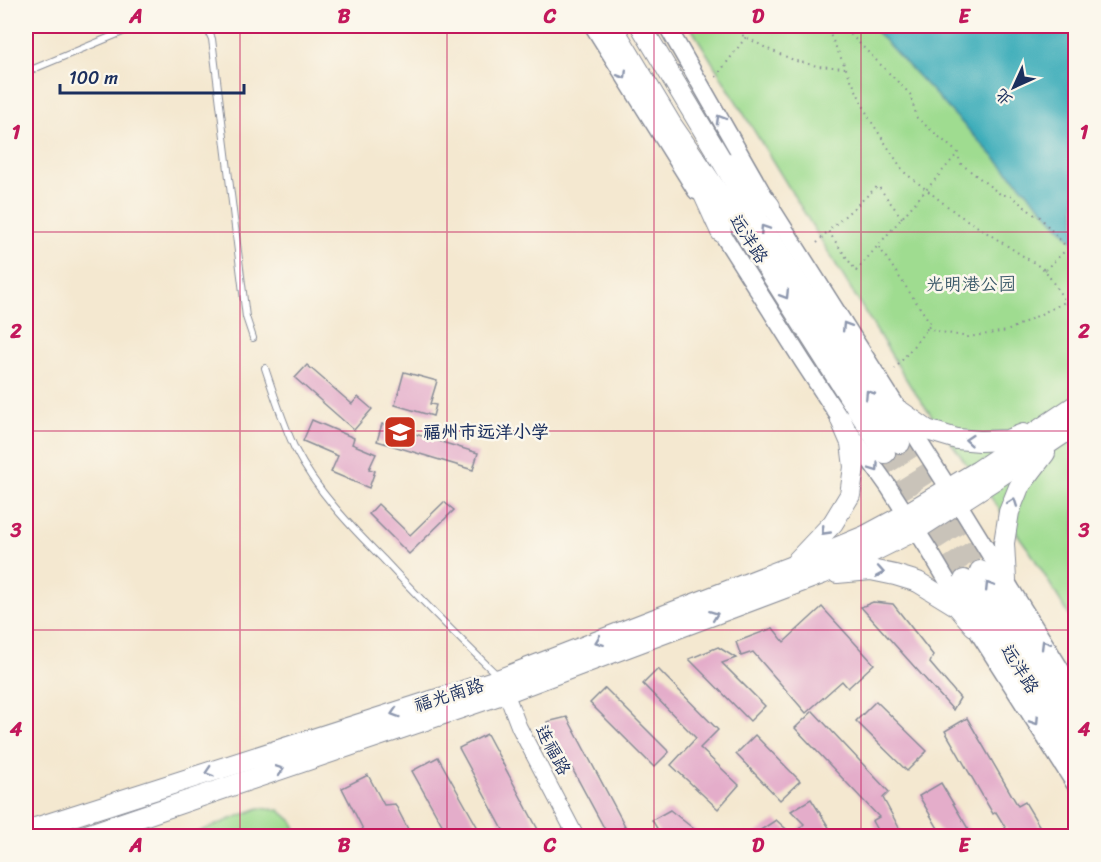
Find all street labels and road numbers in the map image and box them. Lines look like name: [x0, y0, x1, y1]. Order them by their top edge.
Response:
street label: 远洋路: [721, 208, 777, 270]
street label: 远洋路: [992, 638, 1048, 700]
street label: 福光南路: [410, 669, 488, 721]
street label: 连福路: [526, 719, 580, 781]

